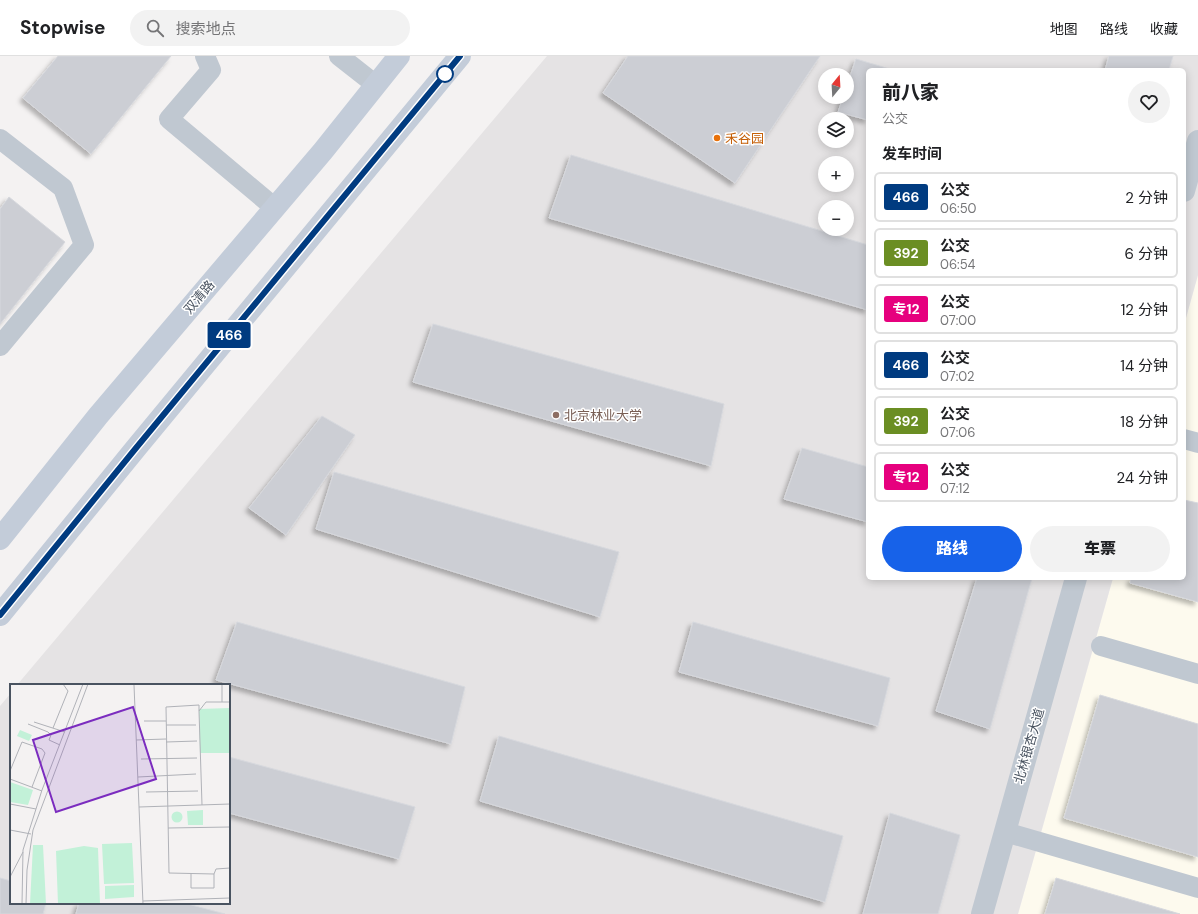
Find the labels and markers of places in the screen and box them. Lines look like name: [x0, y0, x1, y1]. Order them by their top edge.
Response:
unlabelled marker: [436, 65, 454, 83]
place label: 禾谷园: [725, 130, 764, 147]
marker: 禾谷园: [712, 133, 722, 143]
place label: 北京林业大学: [564, 407, 642, 424]
marker: 北京林业大学: [551, 410, 561, 420]

